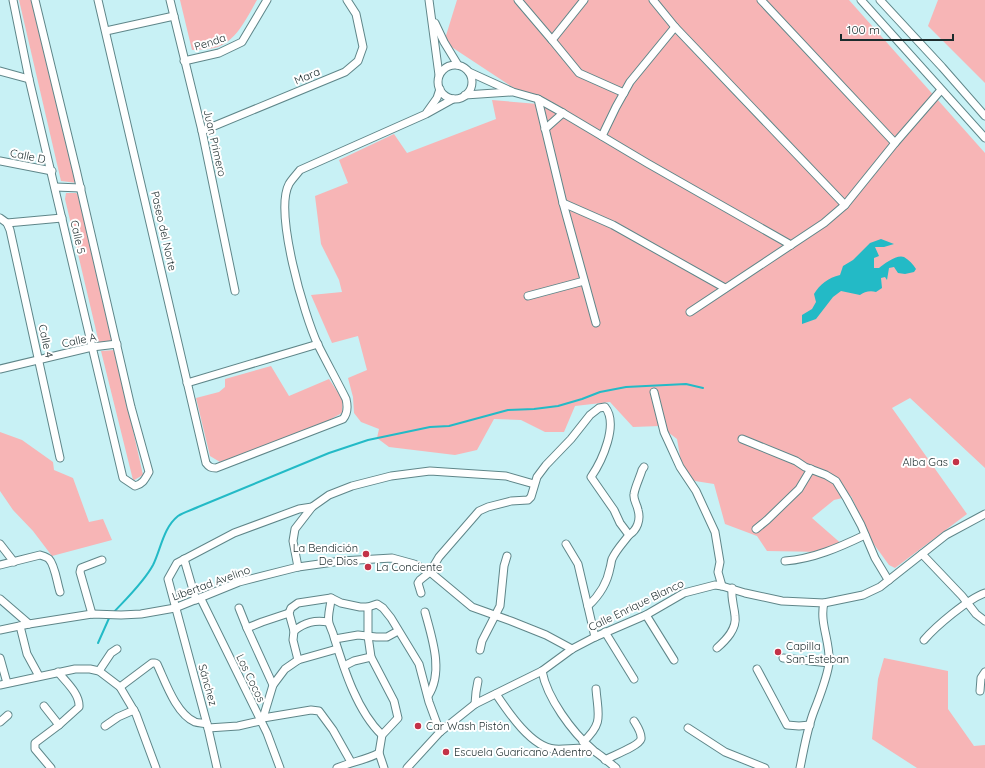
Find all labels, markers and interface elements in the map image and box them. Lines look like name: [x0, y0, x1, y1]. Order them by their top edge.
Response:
scale bar: [841, 16, 953, 42]
text: 100 m: [847, 22, 880, 37]
street label: Penda: [192, 30, 228, 54]
street label: Mara: [292, 64, 322, 88]
street label: Juan Primero: [200, 108, 230, 178]
street label: Calle D: [9, 146, 47, 166]
street label: Paseo del Norte: [148, 190, 180, 272]
street label: Calle 5: [67, 219, 89, 255]
street label: Calle 4: [36, 323, 56, 359]
street label: Calle A: [60, 329, 98, 351]
place label: Alba Gas: [902, 455, 948, 469]
marker: Alba Gas: [951, 457, 961, 467]
place label: La Bendición De Dios: [293, 541, 358, 568]
marker: La Bendición De Dios: [361, 549, 371, 559]
place label: La Conciente: [376, 560, 442, 574]
street label: Libertad Avelino: [170, 562, 252, 604]
marker: La Conciente: [363, 562, 373, 572]
street label: Calle Enrique Blanco: [586, 576, 686, 634]
place label: Capilla San Esteban: [786, 639, 849, 666]
marker: Capilla San Esteban: [773, 647, 783, 657]
street label: Los Cocos: [233, 652, 269, 704]
street label: Sánchez: [195, 663, 221, 707]
place label: Car Wash Pistón: [426, 719, 510, 733]
marker: Car Wash Pistón: [413, 721, 423, 731]
place label: Escuela Guaricano Adentro: [454, 745, 592, 759]
marker: Escuela Guaricano Adentro: [441, 747, 451, 757]

